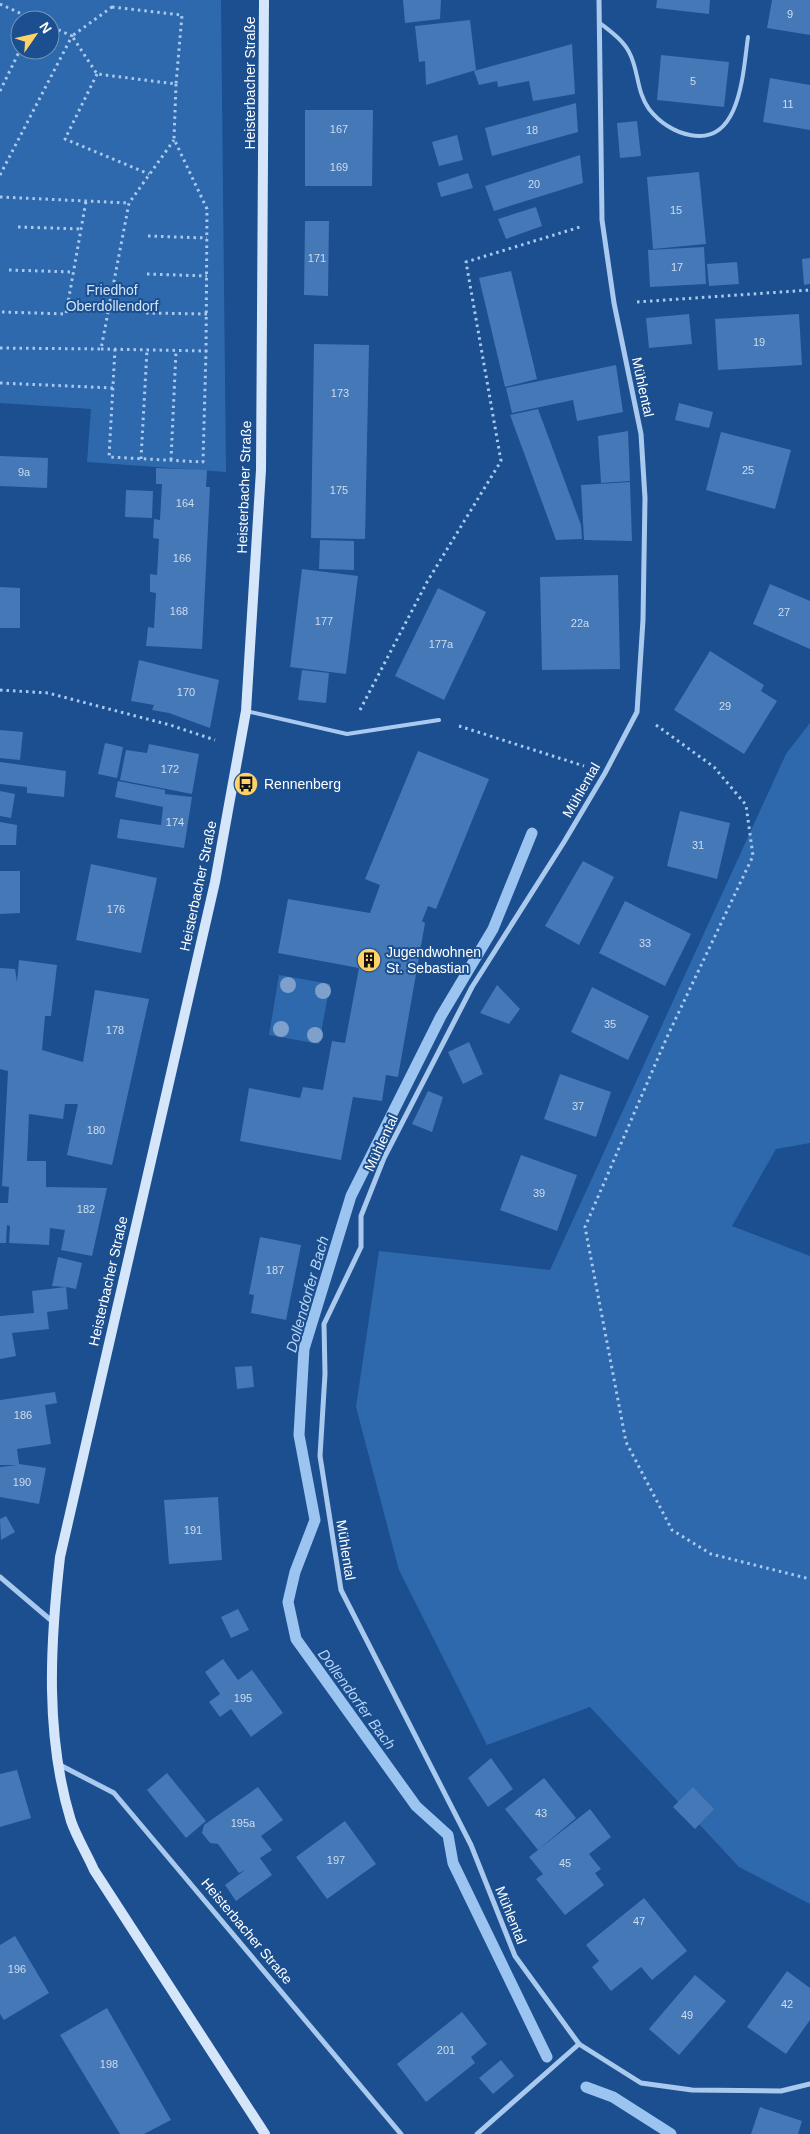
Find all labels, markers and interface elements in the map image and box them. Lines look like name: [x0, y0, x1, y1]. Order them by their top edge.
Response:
house number: 9: [787, 8, 793, 20]
north arrow: [10, 10, 60, 60]
street label: Heisterbacher Straße: [242, 16, 258, 150]
text: N: [36, 19, 55, 36]
house number: 5: [690, 75, 696, 87]
house number: 11: [782, 98, 794, 110]
house number: 167: [330, 123, 348, 135]
house number: 18: [526, 124, 538, 136]
house number: 169: [330, 161, 348, 173]
house number: 20: [528, 178, 540, 190]
house number: 15: [670, 204, 682, 216]
house number: 171: [308, 252, 326, 264]
house number: 17: [671, 261, 683, 273]
park label: Friedhof Oberdollendorf: [66, 282, 158, 314]
house number: 19: [753, 336, 765, 348]
street label: Mühlental: [629, 356, 657, 418]
house number: 173: [331, 387, 349, 399]
street label: Heisterbacher Straße: [234, 420, 254, 554]
house number: 25: [742, 464, 754, 476]
house number: 9a: [18, 466, 31, 478]
house number: 175: [330, 484, 348, 496]
house number: 164: [176, 497, 194, 509]
house number: 166: [173, 552, 191, 564]
house number: 168: [170, 605, 188, 617]
house number: 27: [778, 606, 790, 618]
house number: 177: [315, 615, 333, 627]
house number: 22a: [571, 617, 590, 629]
house number: 177a: [429, 638, 454, 650]
house number: 170: [177, 686, 195, 698]
house number: 29: [719, 700, 731, 712]
street label: Mühlental: [559, 760, 603, 820]
house number: 172: [161, 763, 179, 775]
bus stop icon: Rennenberg: [233, 771, 259, 797]
place label: Rennenberg: [264, 776, 341, 792]
house number: 174: [166, 816, 184, 828]
street label: Heisterbacher Straße: [176, 819, 220, 953]
house number: 31: [692, 839, 704, 851]
house number: 176: [107, 903, 125, 915]
house number: 33: [639, 937, 651, 949]
place label: Jugendwohnen St. Sebastian: [386, 944, 481, 976]
building icon: Jugendwohnen St. Sebastian: [356, 947, 382, 973]
house number: 35: [604, 1018, 616, 1030]
house number: 178: [106, 1024, 124, 1036]
house number: 37: [572, 1100, 584, 1112]
street label: Mühlental: [361, 1112, 401, 1174]
house number: 180: [87, 1124, 105, 1136]
house number: 39: [533, 1187, 545, 1199]
house number: 182: [77, 1203, 95, 1215]
street label: Heisterbacher Straße: [85, 1214, 131, 1348]
water label: Dollendorfer Bach: [282, 1234, 332, 1354]
house number: 187: [266, 1264, 284, 1276]
house number: 186: [14, 1409, 32, 1421]
house number: 190: [13, 1476, 31, 1488]
street label: Mühlental: [333, 1519, 359, 1581]
house number: 191: [184, 1524, 202, 1536]
water label: Dollendorfer Bach: [315, 1645, 399, 1753]
house number: 195: [234, 1692, 252, 1704]
house number: 43: [535, 1807, 547, 1819]
house number: 195a: [231, 1817, 256, 1829]
house number: 197: [327, 1854, 345, 1866]
house number: 45: [559, 1857, 571, 1869]
street label: Heisterbacher Straße: [198, 1875, 296, 1987]
street label: Mühlental: [492, 1884, 530, 1946]
house number: 47: [633, 1915, 645, 1927]
house number: 196: [8, 1963, 26, 1975]
house number: 42: [781, 1998, 793, 2010]
house number: 49: [681, 2009, 693, 2021]
house number: 201: [437, 2044, 455, 2056]
house number: 198: [100, 2058, 118, 2070]

